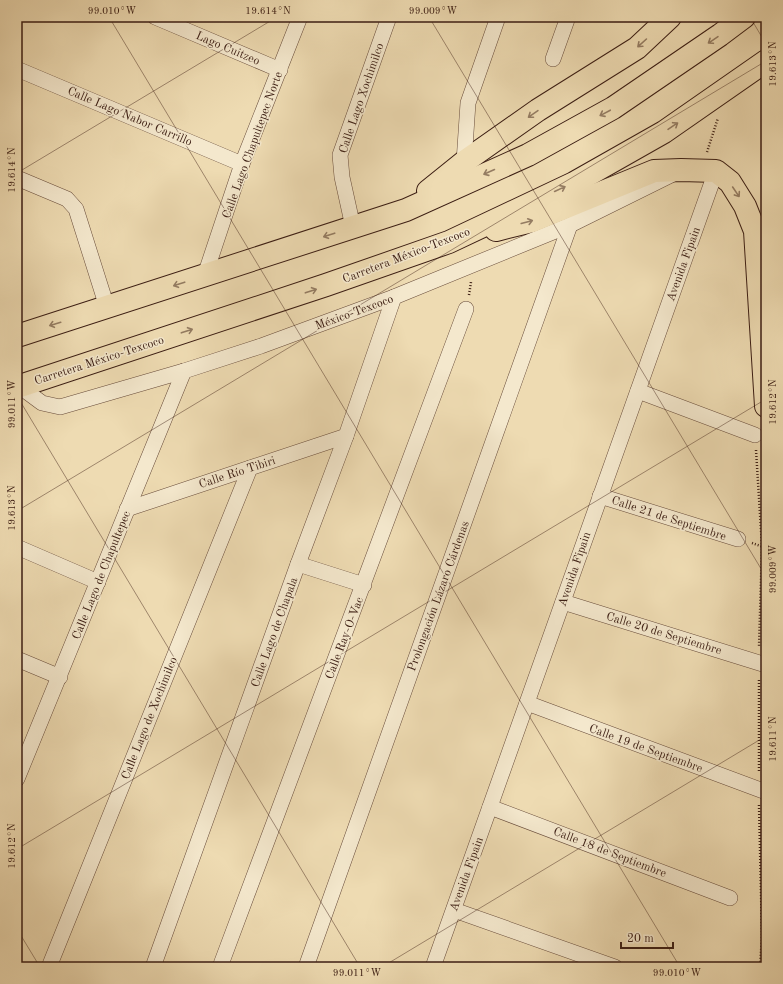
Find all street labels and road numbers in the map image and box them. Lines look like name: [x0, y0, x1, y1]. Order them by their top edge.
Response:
street label: Lago Cuitzeo: [194, 30, 261, 68]
street label: Calle Lago Xochimilco: [337, 42, 386, 155]
street label: Calle Lago Chapultepec Norte: [221, 70, 285, 220]
street label: Calle Lago Nabor Carrillo: [66, 85, 194, 149]
street label: Avenida Fipain: [665, 225, 703, 303]
street label: Carretera México-Texcoco: [341, 226, 472, 286]
street label: México-Texcoco: [314, 293, 395, 333]
street label: Carretera México-Texcoco: [33, 334, 166, 388]
street label: Calle Río Tibiri: [197, 455, 277, 491]
street label: Calle 21 de Septiembre: [610, 495, 728, 543]
street label: Calle Lago de Chapultepec: [71, 509, 133, 641]
street label: Prolongación Lázaro Cárdenas: [406, 520, 472, 673]
street label: Avenida Fipain: [557, 530, 594, 608]
street label: Calle Lago de Chapala: [249, 576, 300, 689]
street label: Calle Ray-O-Vac: [324, 596, 366, 681]
street label: Calle 20 de Septiembre: [605, 611, 723, 657]
street label: Calle Lago de Xochimilco: [120, 655, 180, 781]
street label: Calle 19 de Septiembre: [587, 723, 705, 775]
street label: Calle 18 de Septiembre: [551, 826, 668, 880]
street label: Avenida Fipain: [448, 835, 486, 913]

